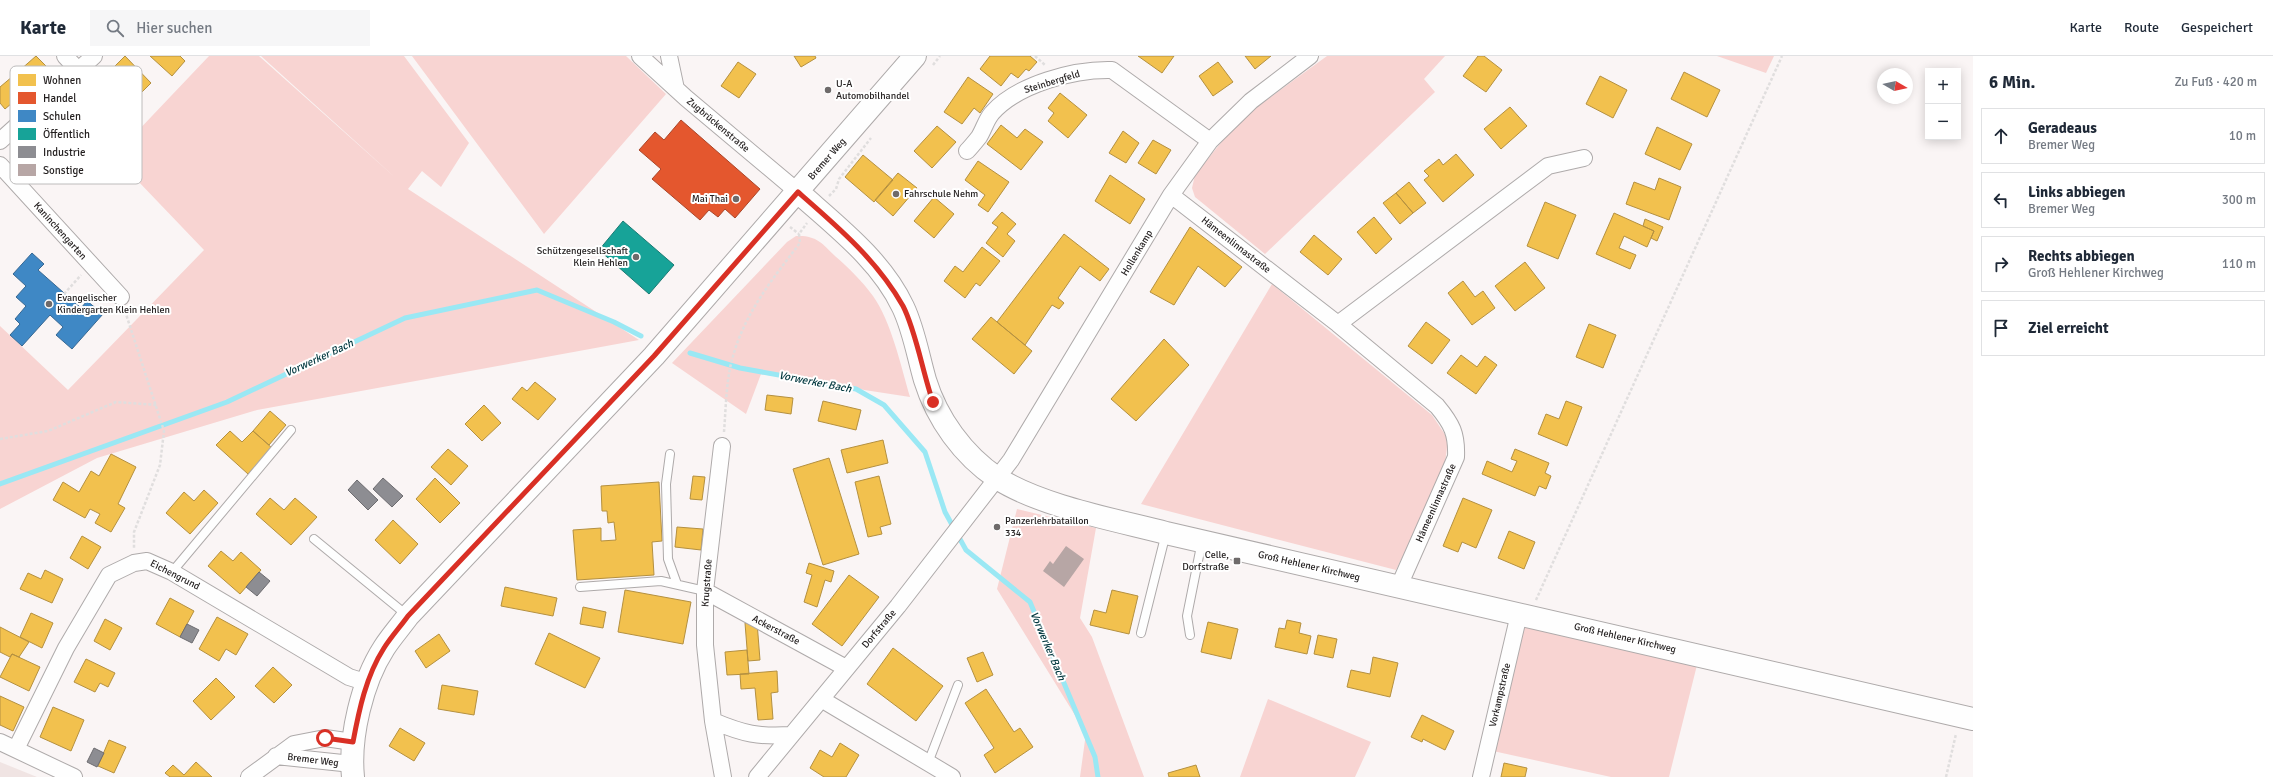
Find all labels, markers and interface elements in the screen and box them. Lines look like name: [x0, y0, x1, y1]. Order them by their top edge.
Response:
search box: [90, 10, 370, 46]
text: Karte: [20, 16, 66, 40]
icon: search: [104, 17, 126, 39]
text: Hier suchen: [136, 19, 212, 37]
text: Karte: [2069, 19, 2102, 36]
text: Route: [2124, 19, 2159, 36]
text: Gespeichert: [2181, 19, 2253, 36]
legend: [10, 66, 142, 184]
street label: Steinbergfeld: [1023, 68, 1081, 96]
north arrow: [1877, 68, 1913, 104]
map controls: [1925, 68, 1961, 140]
button: +: [1925, 68, 1961, 104]
text: 6 Min.: [1989, 72, 2035, 93]
text: Wohnen: [43, 74, 81, 87]
text: Zu Fuß · 420 m: [2174, 74, 2257, 90]
place label: U-A Automobilhandel: [836, 78, 909, 102]
marker: U-A Automobilhandel: [823, 85, 833, 95]
text: Handel: [43, 92, 77, 105]
street label: Zugbrückenstraße: [684, 95, 752, 155]
button: −: [1925, 104, 1961, 140]
text: Schulen: [43, 110, 81, 123]
text: Geradeaus: [2028, 119, 2097, 137]
icon: ahead: [1990, 125, 2012, 147]
text: Öffentlich: [43, 127, 90, 141]
text: 10 m: [2229, 128, 2256, 144]
street label: Bremer Weg: [806, 136, 848, 182]
text: Bremer Weg: [2028, 137, 2095, 153]
text: Industrie: [43, 146, 85, 159]
text: Sonstige: [43, 164, 84, 177]
text: Links abbiegen: [2028, 183, 2125, 201]
place label: Fahrschule Nehm: [904, 188, 978, 200]
marker: Fahrschule Nehm: [891, 189, 901, 199]
icon: left: [1990, 189, 2012, 211]
text: 300 m: [2222, 192, 2256, 208]
place label: Mai Thai: [692, 193, 728, 205]
marker: Mai Thai: [731, 194, 741, 204]
street label: Kaninchengarten: [31, 200, 89, 262]
text: Bremer Weg: [2028, 201, 2095, 217]
street label: Hämeenlinnastraße: [1199, 214, 1273, 276]
street label: Hollenkamp: [1119, 228, 1155, 278]
place label: Schützengesellschaft Klein Hehlen: [537, 245, 628, 269]
text: Rechts abbiegen: [2028, 247, 2135, 265]
marker: Schützengesellschaft Klein Hehlen: [631, 252, 641, 262]
icon: right: [1990, 253, 2012, 275]
text: 110 m: [2222, 256, 2256, 272]
text: Groß Hehlener Kirchweg: [2028, 265, 2164, 281]
place label: Evangelischer Kindergarten Klein Hehlen: [57, 292, 170, 316]
marker: Evangelischer Kindergarten Klein Hehlen: [44, 299, 54, 309]
icon: arrive: [1990, 317, 2012, 339]
text: Ziel erreicht: [2028, 319, 2109, 337]
water label: Vorwerker Bach: [283, 336, 356, 379]
water label: Vorwerker Bach: [778, 369, 853, 396]
route end: [924, 393, 942, 411]
street label: Hämeenlinnastraße: [1413, 462, 1459, 544]
place label: Panzerlehrbataillon 334: [1005, 515, 1089, 539]
marker: Panzerlehrbataillon 334: [992, 522, 1002, 532]
street label: Groß Hehlener Kirchweg: [1257, 548, 1361, 584]
place label: Celle, Dorfstraße: [1182, 549, 1229, 573]
marker: Celle, Dorfstraße: [1232, 556, 1242, 566]
street label: Eichengrund: [148, 557, 202, 593]
street label: Krugstraße: [699, 559, 715, 607]
street label: Dorfstraße: [859, 607, 899, 651]
water label: Vorwerker Bach: [1028, 610, 1069, 683]
street label: Ackerstraße: [750, 612, 802, 648]
street label: Groß Hehlener Kirchweg: [1573, 620, 1677, 656]
street label: Vorkampstraße: [1487, 662, 1513, 728]
route start: [316, 729, 334, 747]
street label: Bremer Weg: [287, 751, 339, 769]

